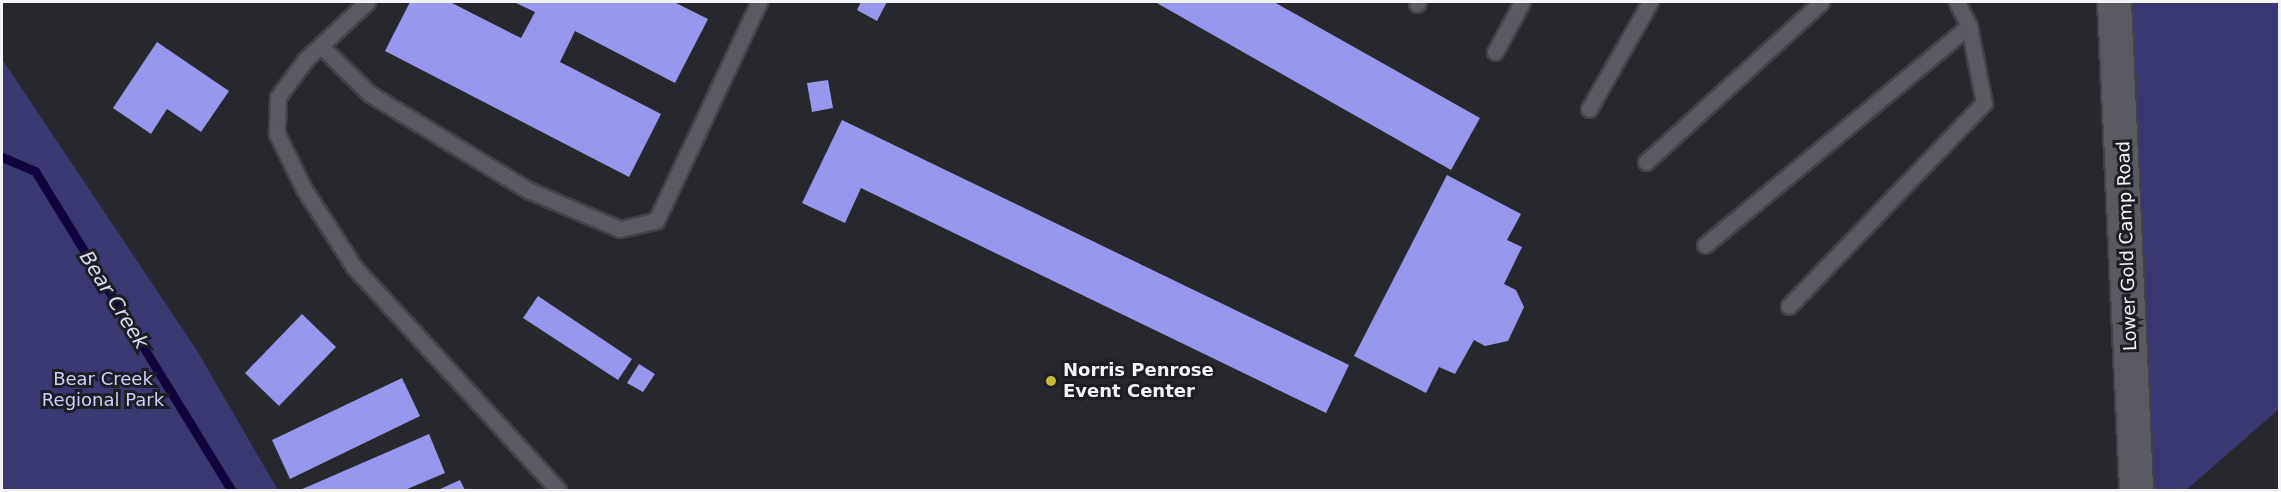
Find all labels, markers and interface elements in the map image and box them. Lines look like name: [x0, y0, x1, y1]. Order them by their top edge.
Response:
street label: Lower Gold Camp Road: [2113, 141, 2141, 351]
water label: Bear Creek: [74, 246, 154, 354]
place label: Norris Penrose Event Center: [1063, 360, 1214, 403]
park label: Bear Creek Regional Park: [42, 369, 164, 412]
marker: Norris Penrose Event Center: [1044, 374, 1058, 388]

